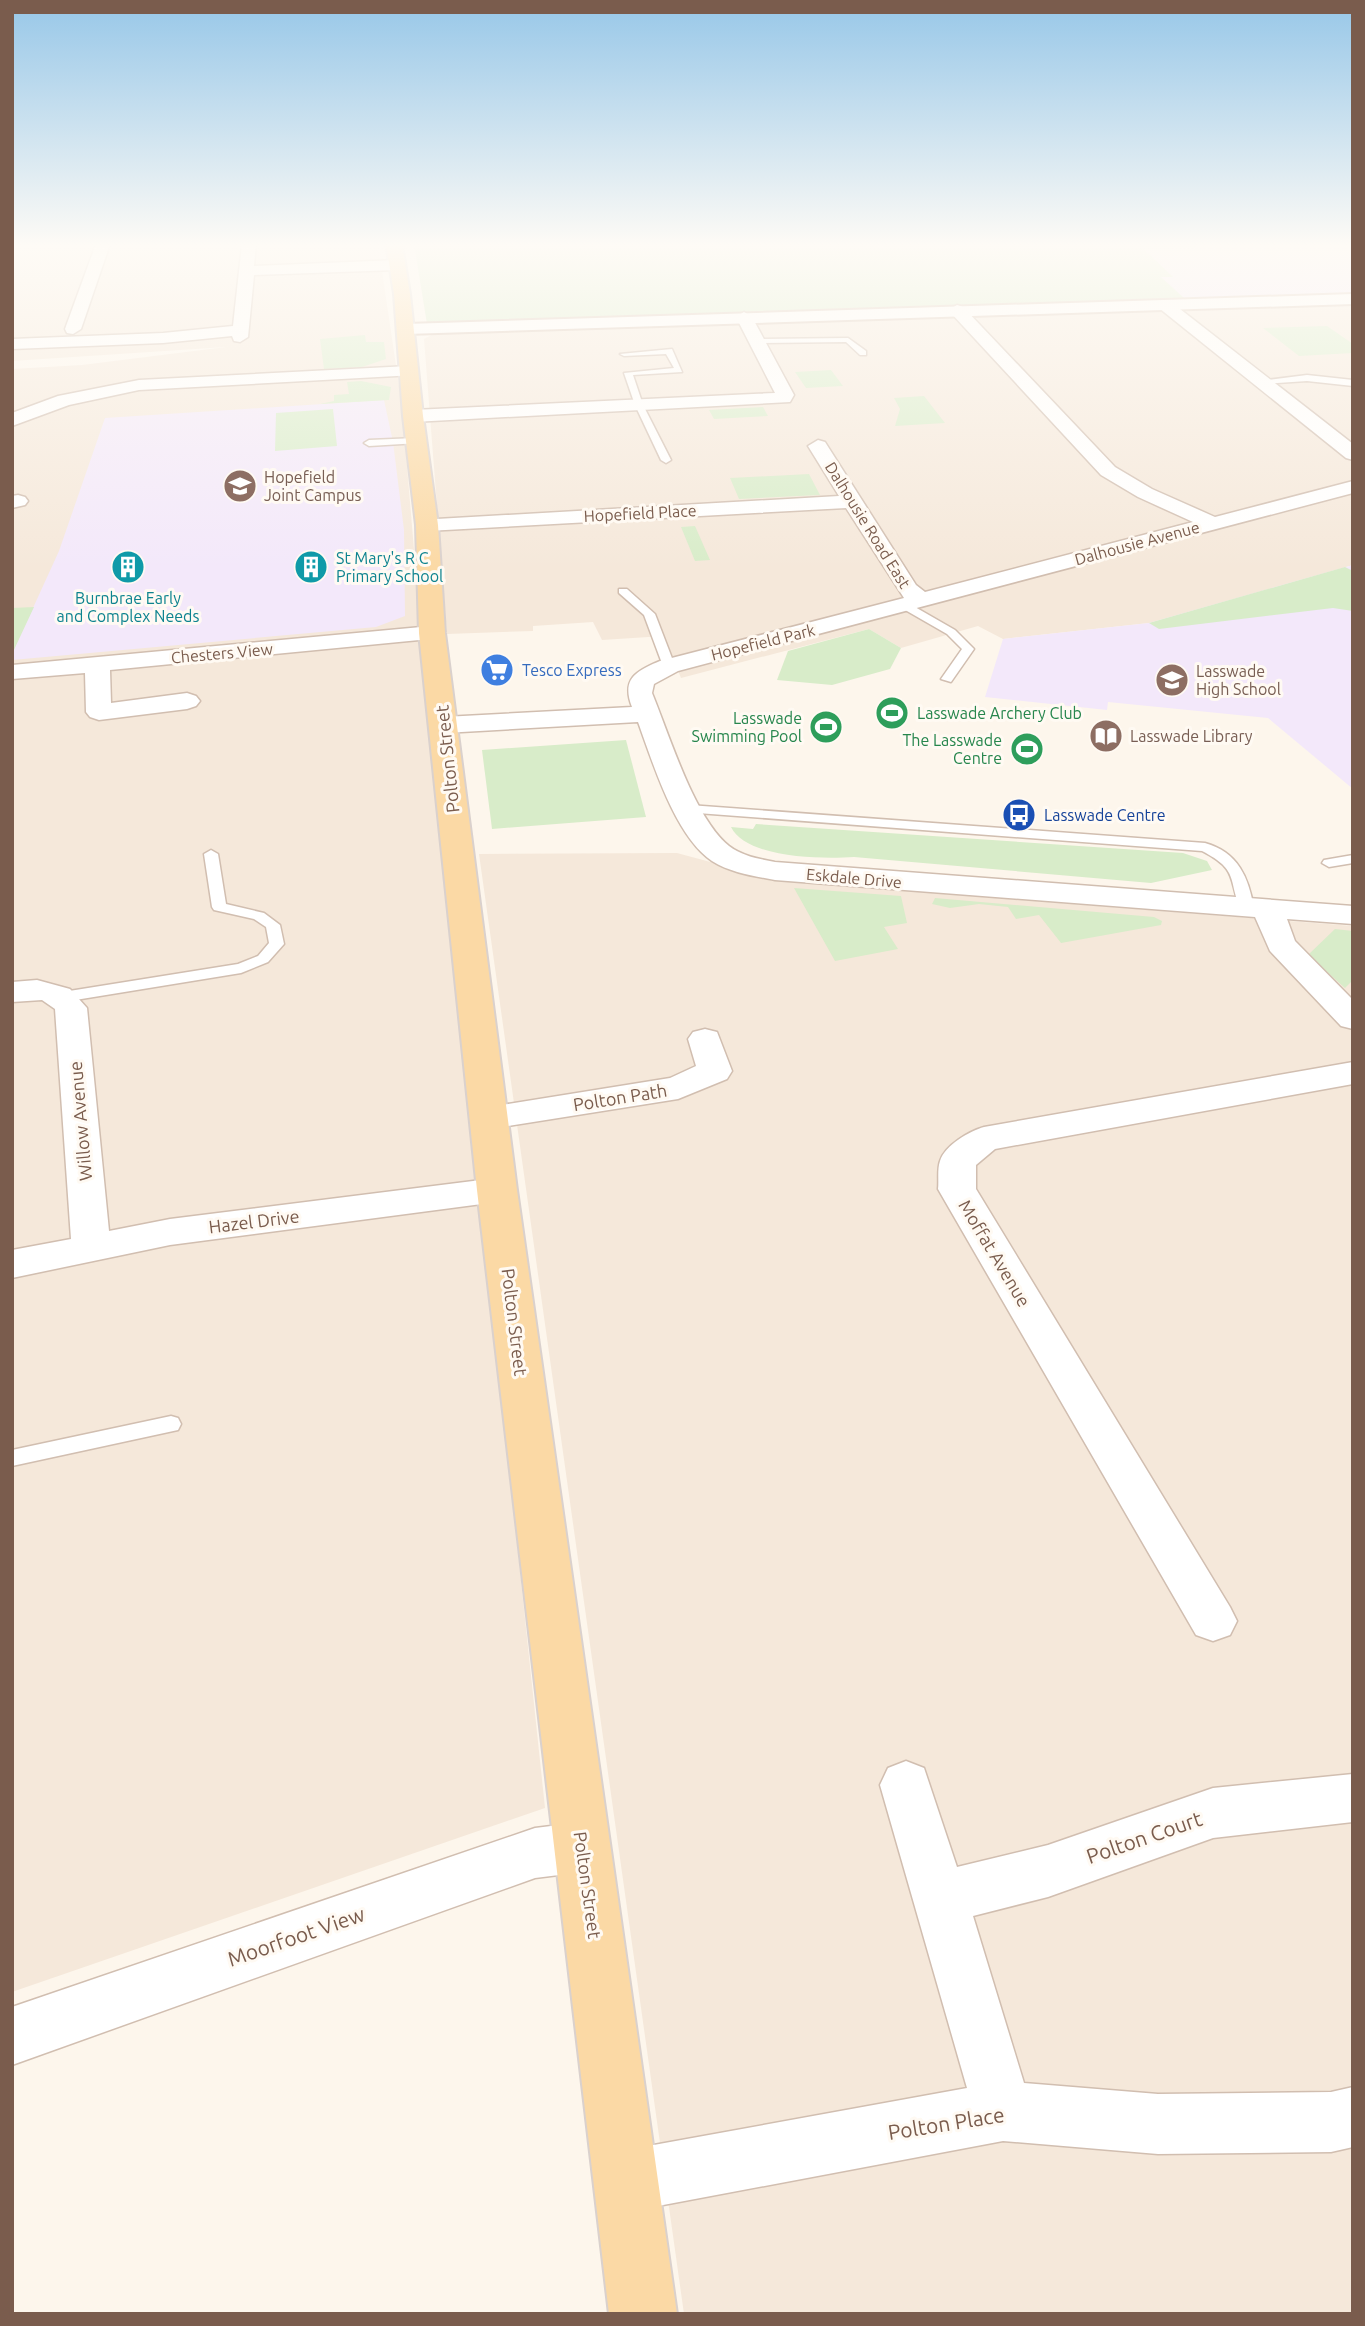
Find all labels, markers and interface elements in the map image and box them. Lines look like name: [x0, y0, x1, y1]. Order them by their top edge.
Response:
street label: Dalhousie Road East: [822, 458, 915, 592]
school or university icon: Hopefield Joint Campus: [221, 467, 259, 505]
place label: Hopefield Joint Campus: [264, 468, 362, 504]
street label: Hopefield Place: [583, 501, 697, 525]
street label: Dalhousie Avenue: [1073, 518, 1201, 568]
building icon: Burnbrae Early and Complex Needs: [109, 548, 147, 586]
building icon: St Mary's R C Primary School: [292, 548, 330, 586]
place label: St Mary's R C Primary School: [336, 549, 443, 585]
place label: Burnbrae Early and Complex Needs: [57, 589, 199, 625]
street label: Hopefield Park: [709, 620, 817, 664]
street label: Chesters View: [170, 640, 274, 666]
supermarket icon: Tesco Express: [478, 651, 516, 689]
place label: Tesco Express: [522, 661, 622, 679]
school or university icon: Lasswade High School: [1153, 661, 1191, 699]
place label: Lasswade High School: [1196, 662, 1281, 698]
sports icon: Lasswade Archery Club: [873, 694, 911, 732]
street label: Polton Street: [431, 704, 463, 814]
place label: Lasswade Archery Club: [917, 704, 1082, 722]
sports icon: Lasswade Swimming Pool: [807, 708, 845, 746]
place label: Lasswade Swimming Pool: [692, 709, 802, 745]
library icon: Lasswade Library: [1087, 717, 1125, 755]
place label: Lasswade Library: [1130, 727, 1253, 745]
sports icon: The Lasswade Centre: [1008, 730, 1046, 768]
place label: The Lasswade Centre: [902, 731, 1002, 767]
bus stop icon: Lasswade Centre: [1000, 796, 1038, 834]
place label: Lasswade Centre: [1044, 806, 1166, 824]
street label: Eskdale Drive: [805, 865, 903, 891]
street label: Willow Avenue: [65, 1060, 95, 1182]
street label: Polton Path: [572, 1080, 668, 1114]
street label: Moffat Avenue: [955, 1196, 1035, 1310]
street label: Hazel Drive: [207, 1206, 301, 1236]
street label: Polton Street: [498, 1267, 532, 1377]
street label: Polton Court: [1083, 1806, 1205, 1868]
street label: Polton Street: [571, 1830, 605, 1940]
street label: Moorfoot View: [224, 1901, 368, 1971]
street label: Polton Place: [886, 2102, 1006, 2144]

